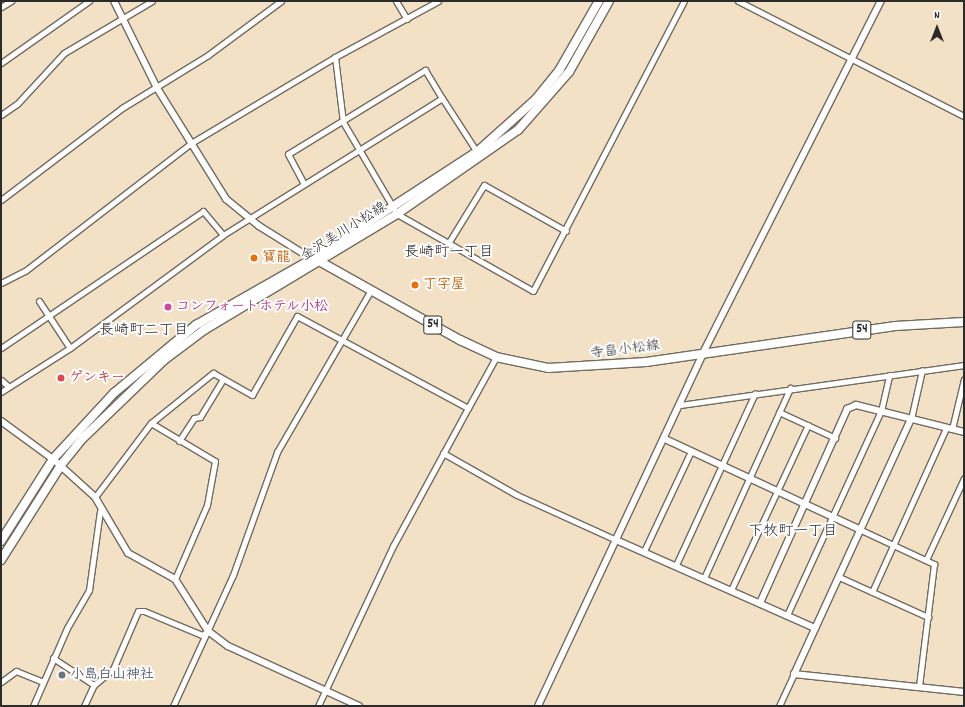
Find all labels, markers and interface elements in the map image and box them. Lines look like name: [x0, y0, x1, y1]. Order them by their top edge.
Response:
north arrow: [917, 8, 957, 48]
text: N: [934, 8, 940, 24]
street label: 金沢美川小松線: [298, 199, 390, 265]
district label: 長崎町一丁目: [404, 245, 494, 263]
place label: 寳龍: [262, 250, 290, 266]
marker: 寳龍: [249, 253, 259, 263]
place label: 丁字屋: [423, 277, 465, 293]
marker: 丁字屋: [410, 280, 420, 290]
place label: コンフォートホテル小松: [176, 299, 330, 315]
marker: コンフォートホテル小松: [163, 302, 173, 312]
road number: 54: [423, 314, 443, 336]
road number: 54: [852, 319, 872, 341]
district label: 長崎町二丁目: [99, 323, 189, 341]
street label: 寺畠小松線: [589, 337, 661, 363]
place label: ゲンキー: [69, 370, 125, 386]
marker: ゲンキー: [56, 373, 66, 383]
district label: 下牧町一丁目: [748, 524, 838, 542]
place label: 小島白山神社: [70, 667, 154, 683]
marker: 小島白山神社: [57, 670, 67, 680]

